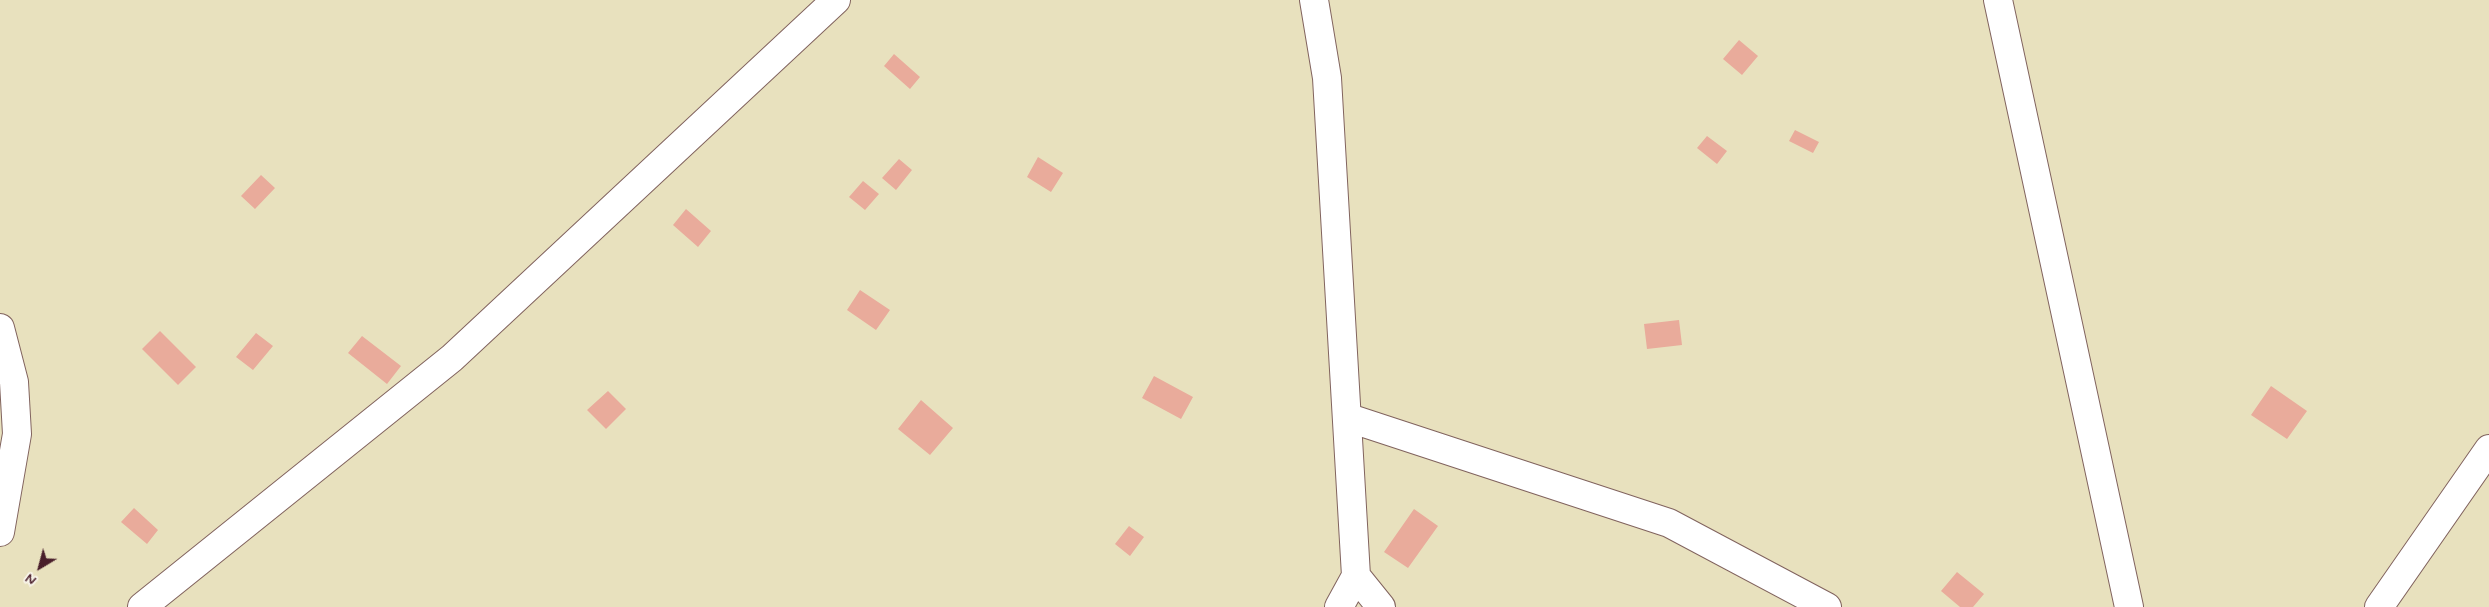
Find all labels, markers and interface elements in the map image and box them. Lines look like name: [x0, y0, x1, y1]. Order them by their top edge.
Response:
north arrow: [15, 542, 65, 592]
text: N: [22, 569, 40, 589]

